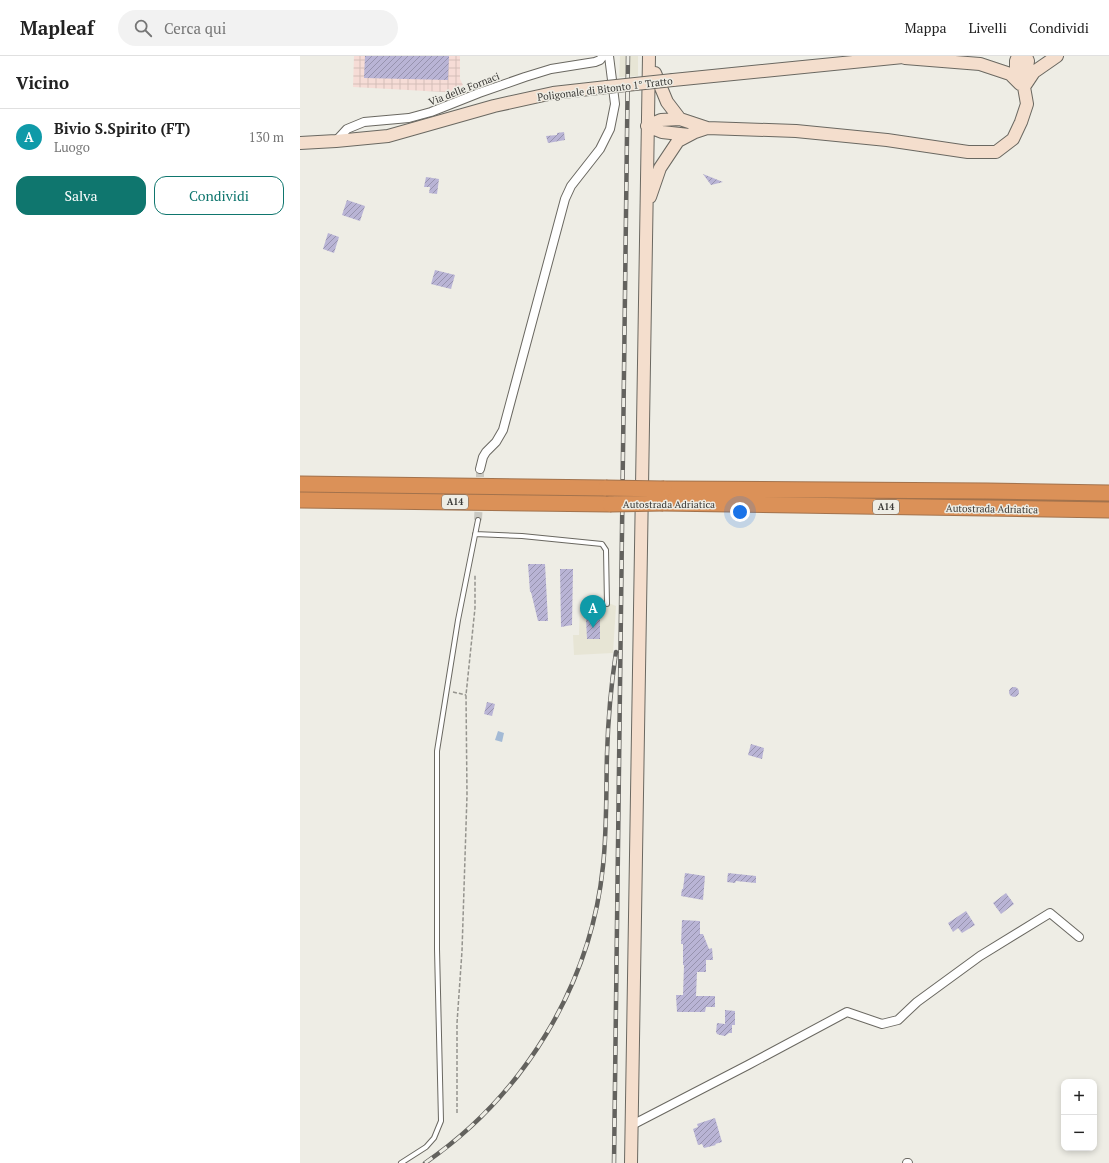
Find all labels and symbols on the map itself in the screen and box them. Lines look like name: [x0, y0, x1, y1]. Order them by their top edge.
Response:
street label: Via delle Fornaci: [427, 70, 501, 108]
street label: Poligonale di Bitonto 1° Tratto: [537, 74, 674, 104]
road number: A14: [442, 495, 468, 509]
street label: Autostrada Adriatica: [623, 498, 715, 511]
road number: A14: [873, 500, 899, 514]
your location: [730, 502, 750, 522]
street label: Autostrada Adriatica: [946, 502, 1038, 516]
pin: A: [580, 595, 606, 628]

